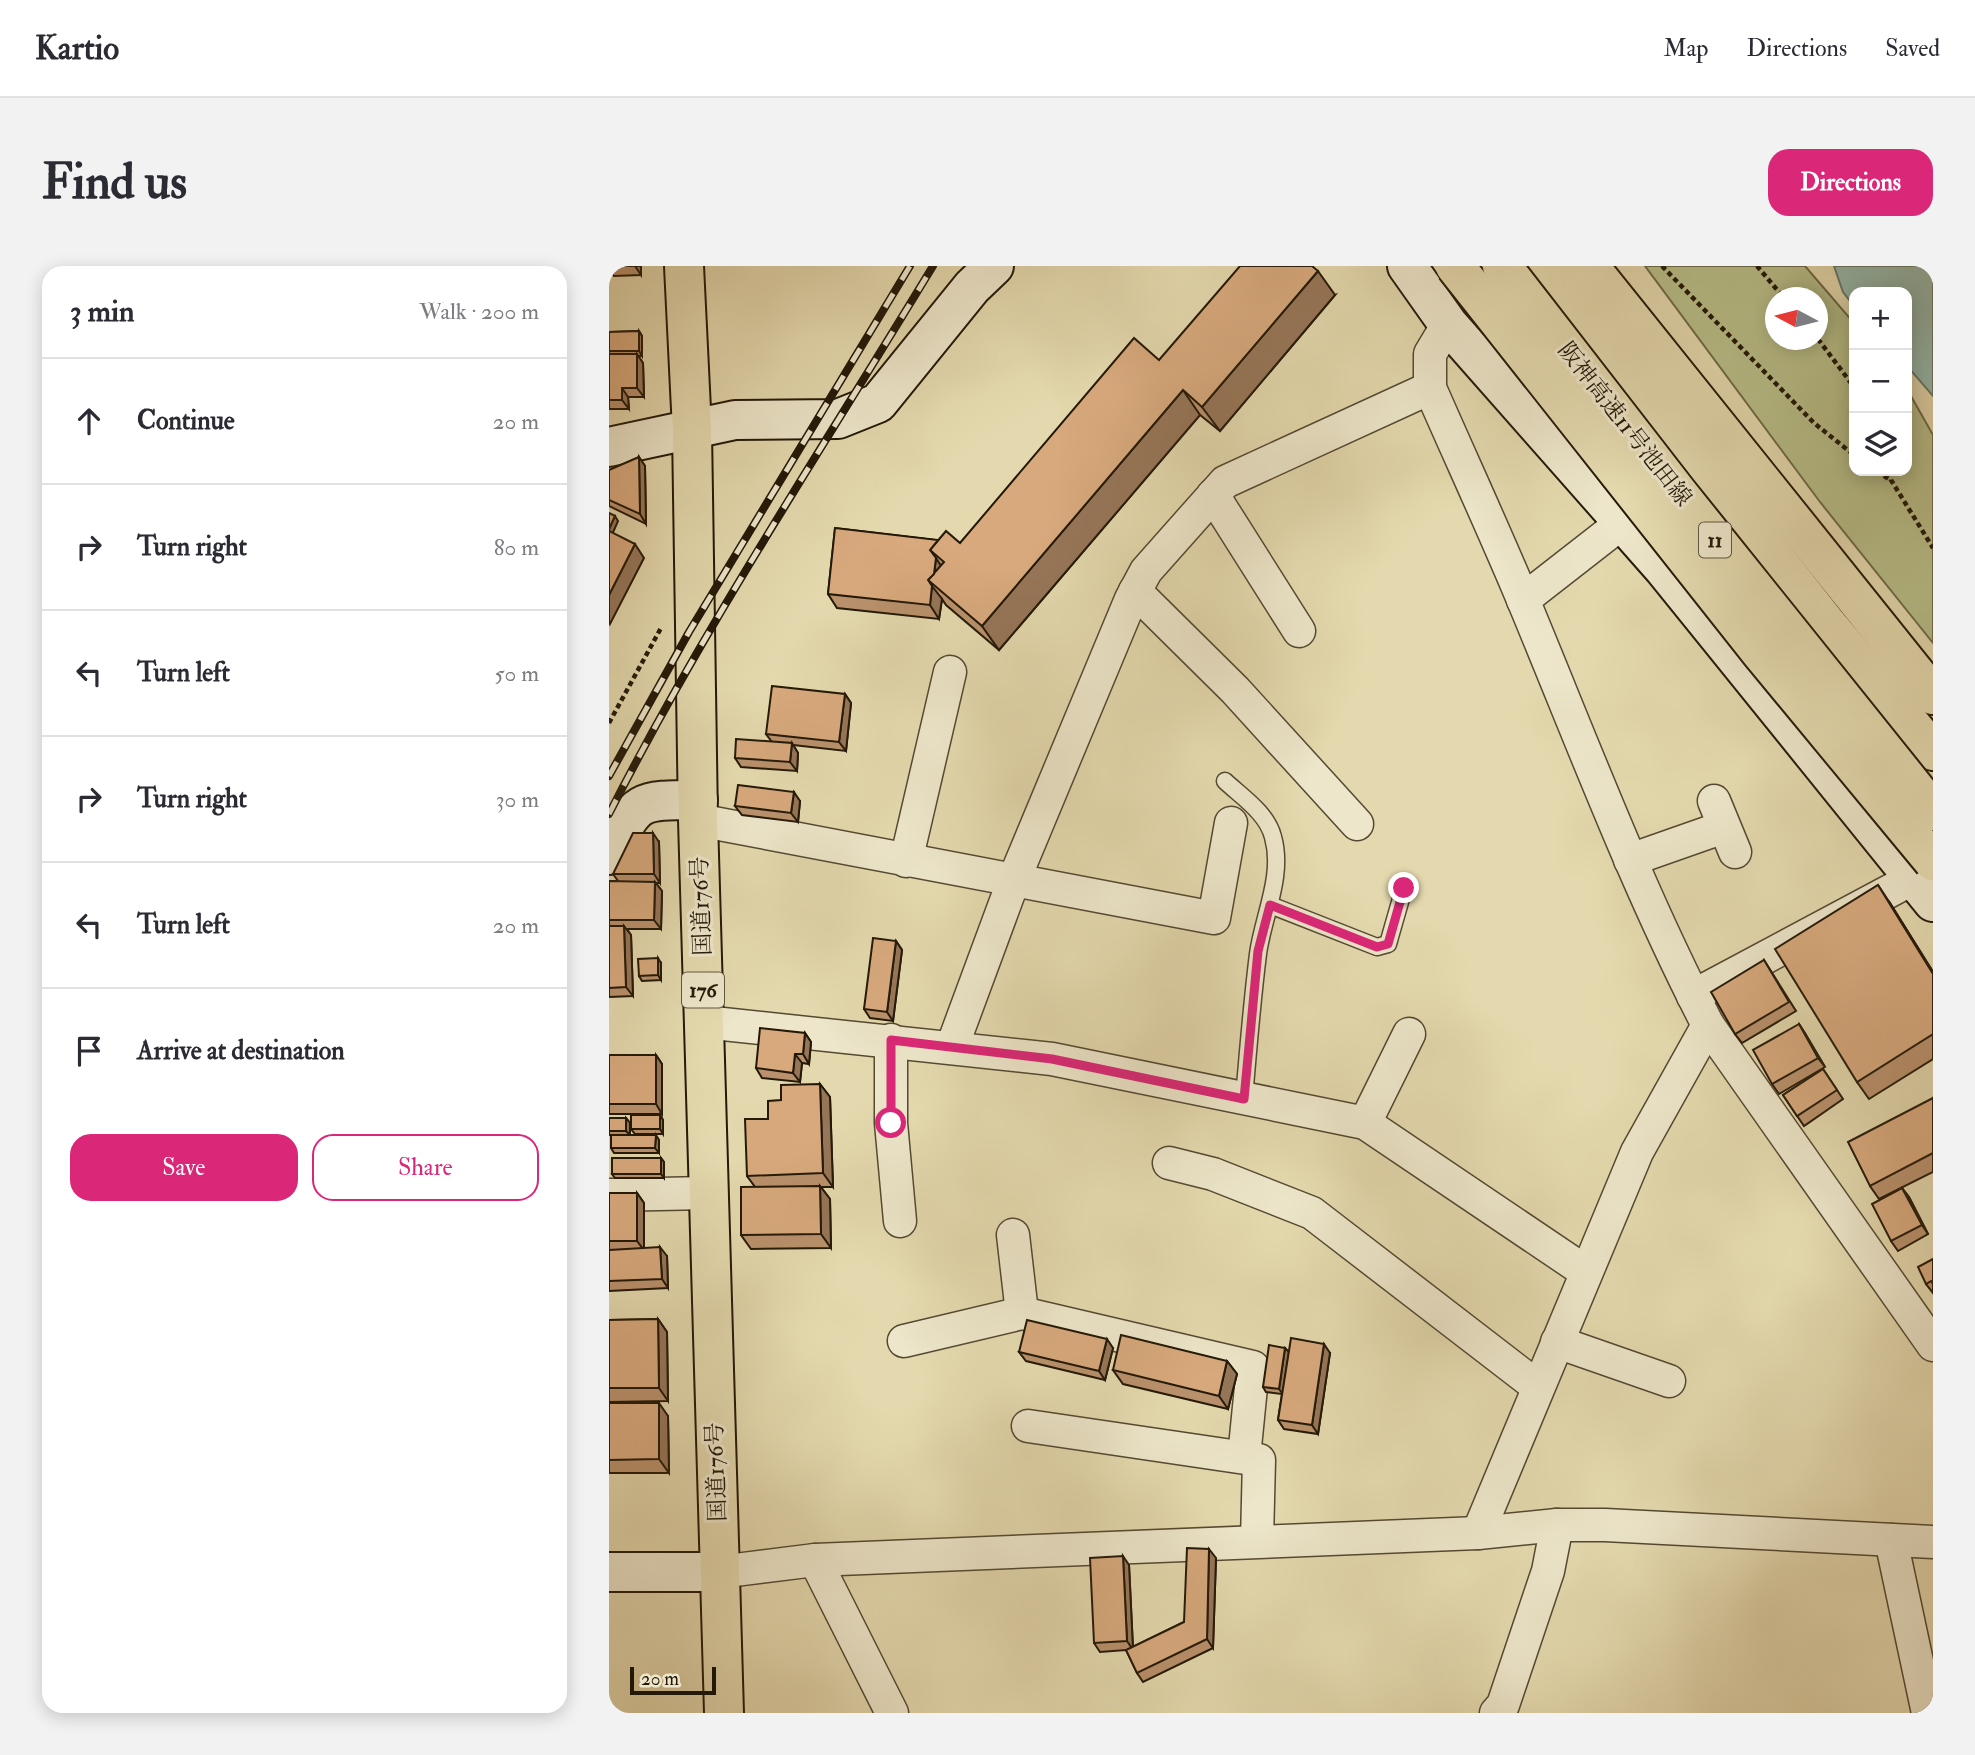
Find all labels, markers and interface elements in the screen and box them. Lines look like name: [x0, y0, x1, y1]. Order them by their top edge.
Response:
text: Kartio: [35, 28, 119, 69]
text: Map: [1663, 33, 1708, 64]
text: Directions: [1746, 33, 1847, 64]
text: Saved: [1885, 33, 1940, 64]
button: Directions: [1768, 149, 1933, 216]
text: Find us: [42, 152, 187, 213]
north arrow: [1765, 287, 1828, 350]
map controls: [1849, 287, 1912, 476]
button: +: [1849, 287, 1912, 350]
text: 3 min: [70, 293, 135, 330]
text: Walk · 200 m: [419, 297, 539, 326]
street label: 阪神高速11号池田線: [1552, 336, 1698, 512]
button: −: [1849, 350, 1912, 413]
icon: ahead: [70, 402, 108, 440]
text: Continue: [137, 405, 235, 437]
text: 20 m: [493, 407, 539, 436]
button: layers: [1849, 413, 1912, 476]
road number: 11: [1699, 522, 1731, 558]
icon: right: [70, 528, 108, 566]
text: Turn right: [137, 531, 247, 563]
text: 80 m: [494, 533, 539, 562]
icon: left: [70, 654, 108, 692]
text: Turn left: [137, 657, 230, 689]
text: 50 m: [495, 659, 539, 688]
icon: right: [70, 780, 108, 818]
text: Turn right: [137, 783, 247, 815]
text: 30 m: [496, 785, 539, 814]
street label: 国道176号: [685, 856, 717, 956]
route end: [1388, 872, 1419, 903]
icon: left: [70, 906, 108, 944]
text: Turn left: [137, 909, 230, 941]
text: 20 m: [493, 911, 539, 940]
road number: 176: [682, 972, 724, 1008]
icon: arrive: [70, 1032, 108, 1070]
text: Arrive at destination: [137, 1035, 345, 1067]
route start: [875, 1107, 906, 1138]
button: Save: [70, 1134, 298, 1201]
button: Share: [312, 1134, 539, 1201]
street label: 国道176号: [700, 1422, 732, 1522]
scale bar: [630, 1664, 716, 1696]
text: 20 m: [641, 1667, 679, 1691]

